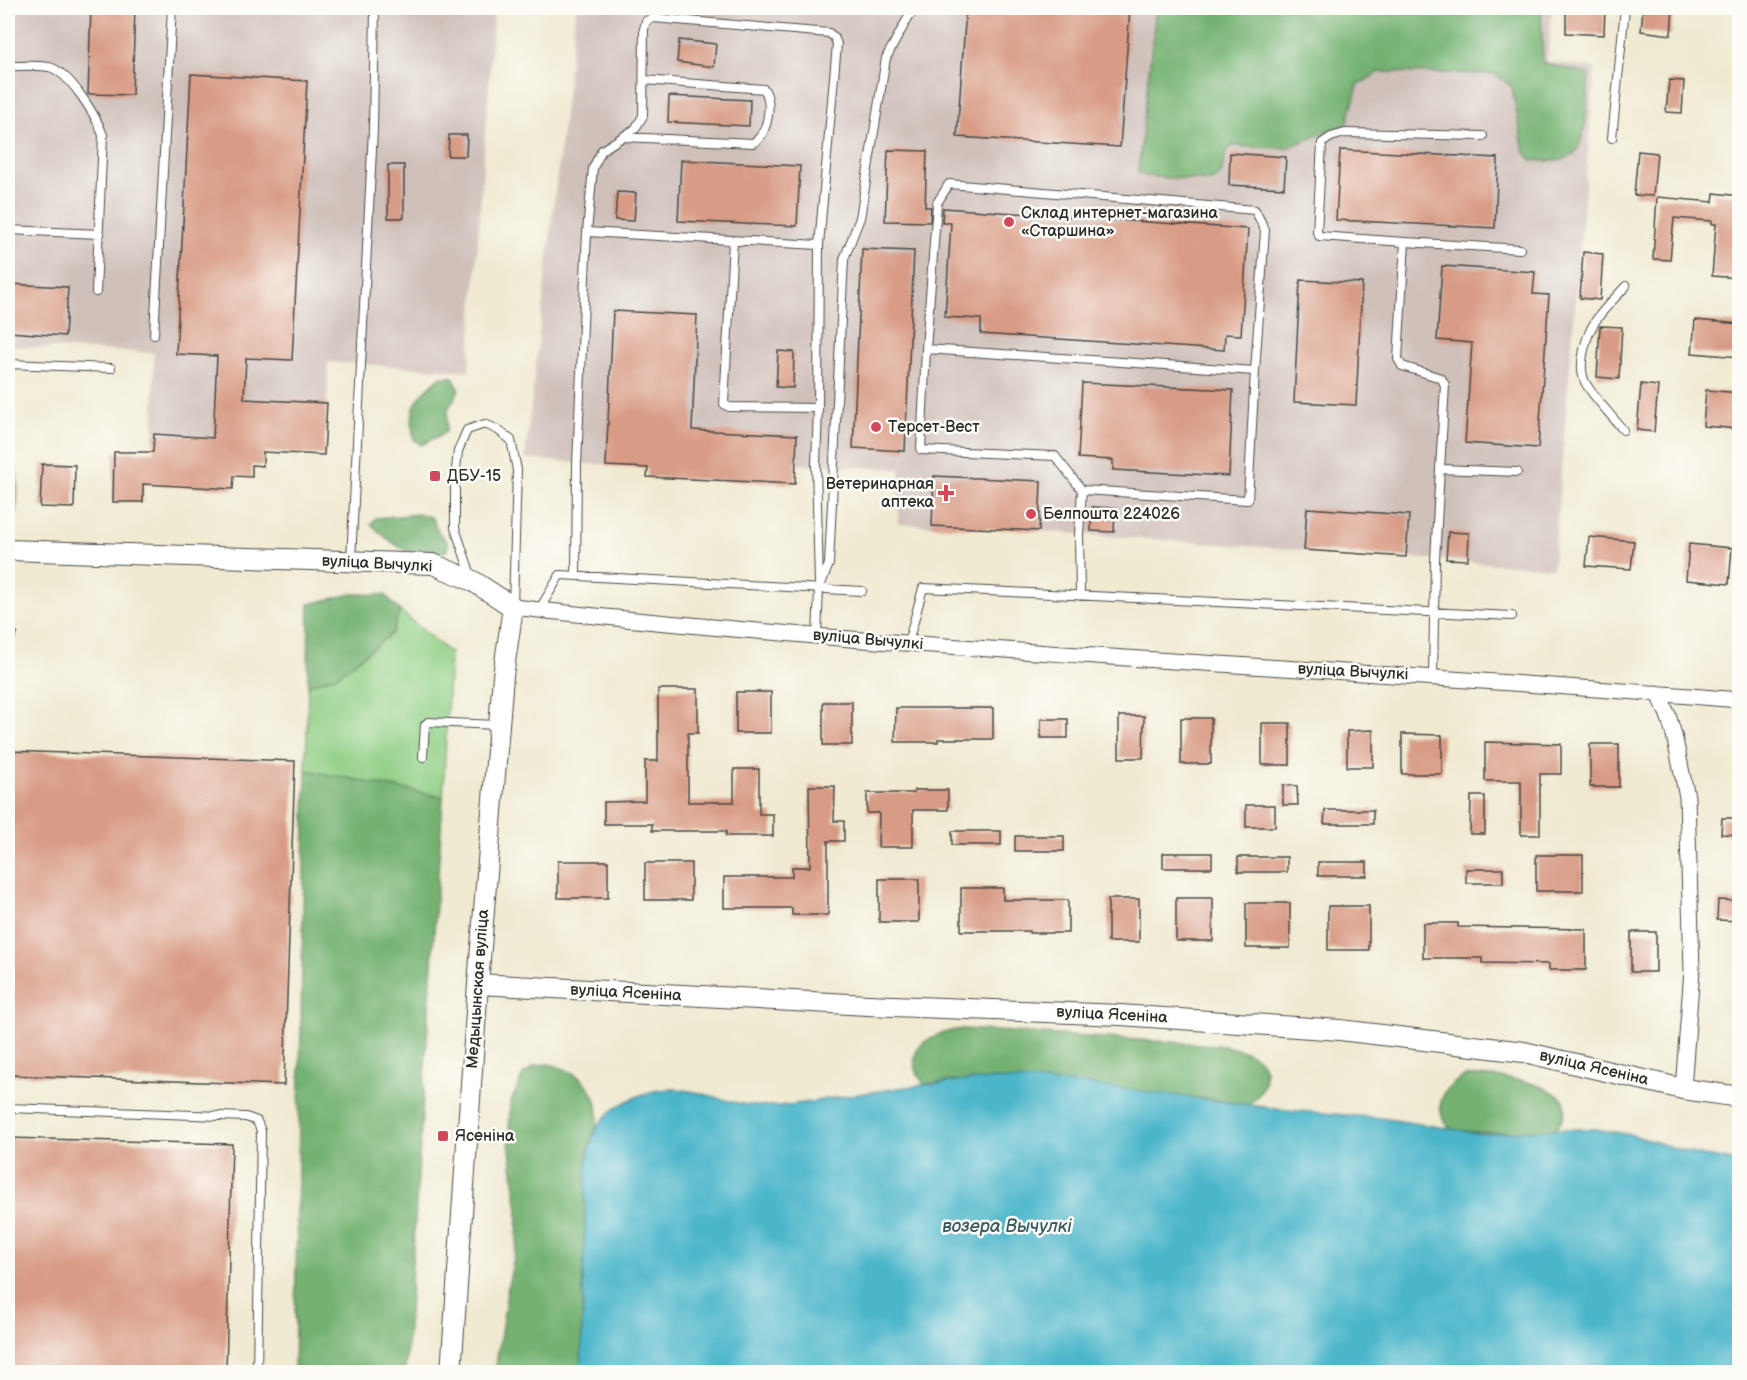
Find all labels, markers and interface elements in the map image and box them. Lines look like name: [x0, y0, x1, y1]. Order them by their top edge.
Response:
place label: Склад интернет-магазина «Старшина»: [1021, 204, 1219, 241]
marker: Склад интернет-магазина «Старшина»: [1002, 215, 1016, 229]
place label: Терсет-Вест: [888, 418, 980, 437]
marker: Терсет-Вест: [869, 420, 883, 434]
place label: ДБУ-15: [447, 467, 501, 486]
marker: ДБУ-15: [428, 469, 442, 483]
place label: Ветеринарная аптека: [826, 475, 935, 512]
marker: Ветеринарная аптека: [939, 486, 953, 500]
place label: Белпошта 224026: [1043, 505, 1180, 524]
marker: Белпошта 224026: [1024, 507, 1038, 521]
street label: вуліца Вычулкі: [321, 552, 433, 576]
street label: вуліца Вычулкі: [812, 626, 924, 654]
street label: вуліца Вычулкі: [1297, 660, 1409, 684]
street label: Медыцынская вуліца: [463, 908, 493, 1069]
street label: вуліца Ясеніна: [570, 981, 683, 1005]
street label: вуліца Ясеніна: [1056, 1003, 1169, 1027]
street label: вуліца Ясеніна: [1538, 1046, 1651, 1090]
place label: Ясеніна: [455, 1127, 515, 1146]
marker: Ясеніна: [436, 1129, 450, 1143]
water label: возера Вычулкі: [942, 1216, 1072, 1237]

